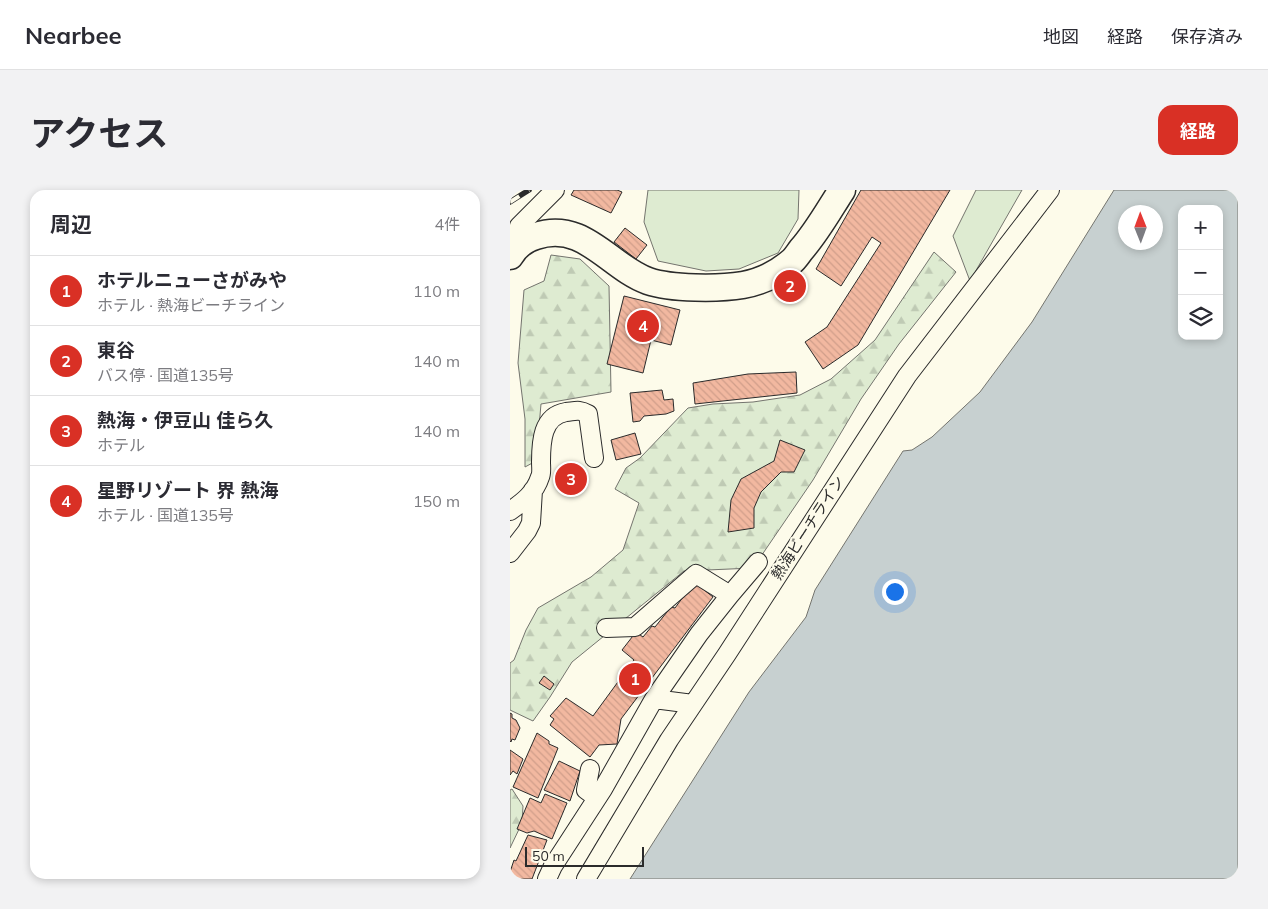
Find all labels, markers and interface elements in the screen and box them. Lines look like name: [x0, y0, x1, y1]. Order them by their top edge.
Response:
text: Nearbee: [25, 20, 122, 50]
text: 地図: [1043, 25, 1079, 48]
text: 経路: [1107, 25, 1143, 48]
text: 保存済み: [1171, 25, 1243, 48]
button: 経路: [1158, 105, 1238, 155]
text: アクセス: [30, 111, 168, 155]
north arrow: [1118, 205, 1163, 250]
map controls: [1178, 205, 1223, 340]
button: +: [1178, 205, 1223, 250]
text: 周辺: [50, 211, 92, 237]
text: 4件: [434, 214, 460, 234]
button: −: [1178, 250, 1223, 295]
pin: 2: [774, 267, 806, 305]
text: ホテルニューさがみや: [97, 268, 287, 292]
text: 1: [61, 281, 71, 301]
text: 110 m: [413, 281, 460, 301]
text: ホテル · 熱海ビーチライン: [97, 295, 285, 315]
button: layers: [1178, 295, 1223, 340]
pin: 4: [627, 307, 659, 345]
text: 東谷: [97, 338, 135, 362]
text: 2: [61, 351, 71, 371]
text: 140 m: [413, 351, 460, 371]
text: バス停 · 国道135号: [97, 365, 234, 385]
text: 熱海・伊豆山 佳ら久: [97, 408, 273, 432]
text: 3: [61, 421, 71, 441]
text: 140 m: [413, 421, 460, 441]
text: ホテル: [97, 435, 145, 455]
pin: 3: [555, 460, 587, 498]
street label: 熱海ビーチライン: [767, 472, 848, 583]
text: 星野リゾート 界 熱海: [97, 478, 278, 502]
text: 4: [61, 491, 71, 511]
text: 150 m: [413, 491, 460, 511]
text: ホテル · 国道135号: [97, 505, 234, 525]
your location: [882, 579, 908, 605]
pin: 1: [619, 660, 651, 698]
scale bar: [525, 844, 644, 867]
text: 50 m: [532, 847, 565, 865]

